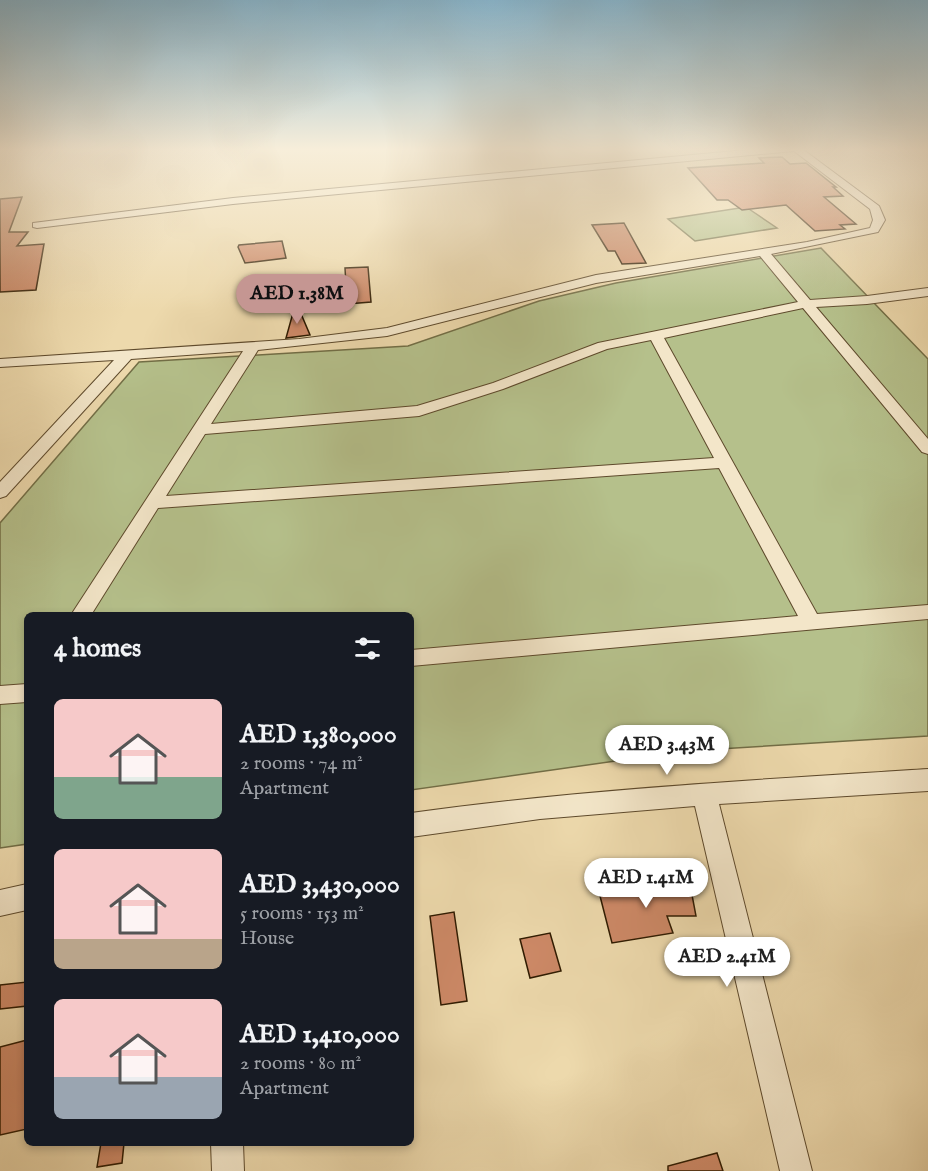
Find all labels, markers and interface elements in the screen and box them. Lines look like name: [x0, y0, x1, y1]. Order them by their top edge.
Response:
pin: AED 1.38M: [228, 274, 366, 325]
text: AED 1.38M: [250, 281, 344, 306]
text: 4 homes: [54, 632, 141, 665]
icon: filters: [351, 632, 384, 665]
text: AED 1,380,000: [240, 718, 397, 751]
icon: home: [102, 723, 174, 795]
pin: AED 3.43M: [598, 725, 736, 776]
text: AED 3.43M: [619, 732, 715, 757]
text: 2 rooms · 74 m²: [240, 751, 363, 776]
text: Apartment: [240, 776, 329, 801]
pin: AED 1.41M: [577, 858, 715, 909]
text: AED 1.41M: [598, 865, 694, 890]
text: AED 3,430,000: [240, 868, 400, 901]
icon: home: [102, 873, 174, 945]
text: 5 rooms · 153 m²: [240, 901, 364, 926]
text: House: [240, 926, 294, 951]
pin: AED 2.41M: [658, 937, 796, 988]
text: AED 2.41M: [678, 944, 776, 969]
text: AED 1,410,000: [240, 1018, 400, 1051]
icon: home: [102, 1023, 174, 1095]
text: 2 rooms · 80 m²: [240, 1051, 361, 1076]
text: Apartment: [240, 1076, 329, 1101]

